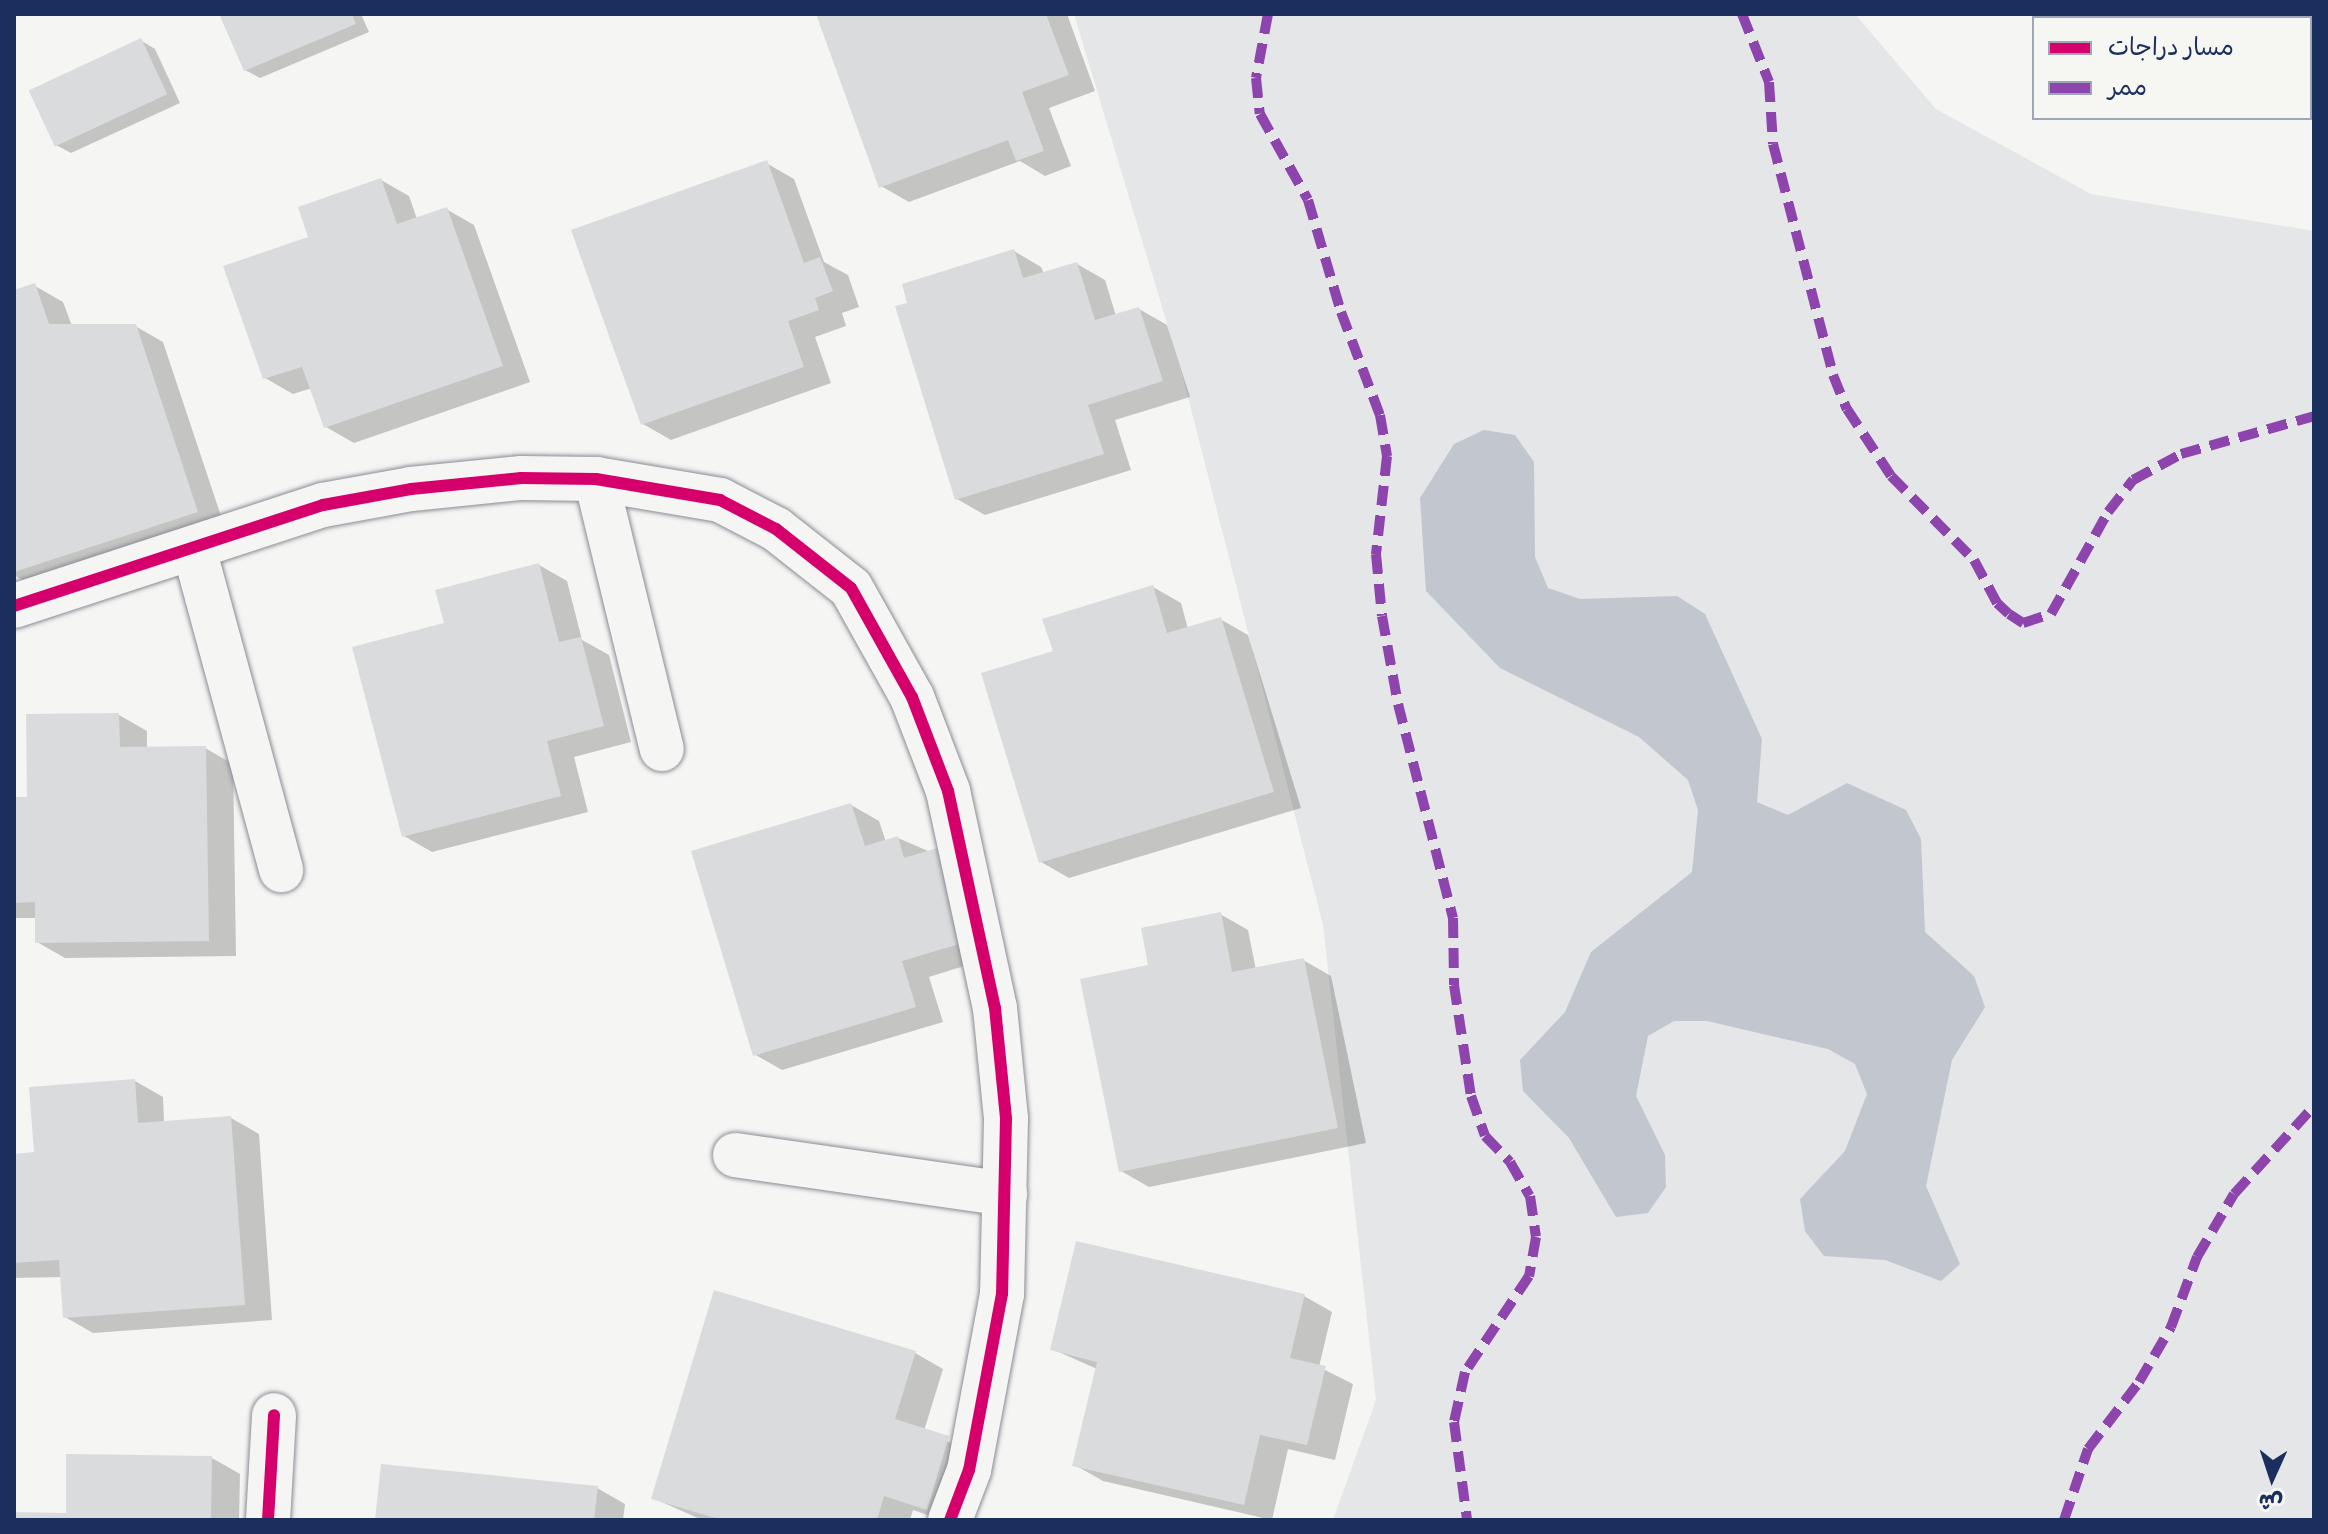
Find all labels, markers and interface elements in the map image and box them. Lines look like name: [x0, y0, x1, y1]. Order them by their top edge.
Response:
legend: [2032, 16, 2312, 120]
text: مسار دراجات: [2108, 32, 2234, 61]
text: ممر: [2108, 72, 2147, 101]
north arrow: [2232, 1438, 2312, 1518]
text: ش: [2258, 1488, 2284, 1517]

